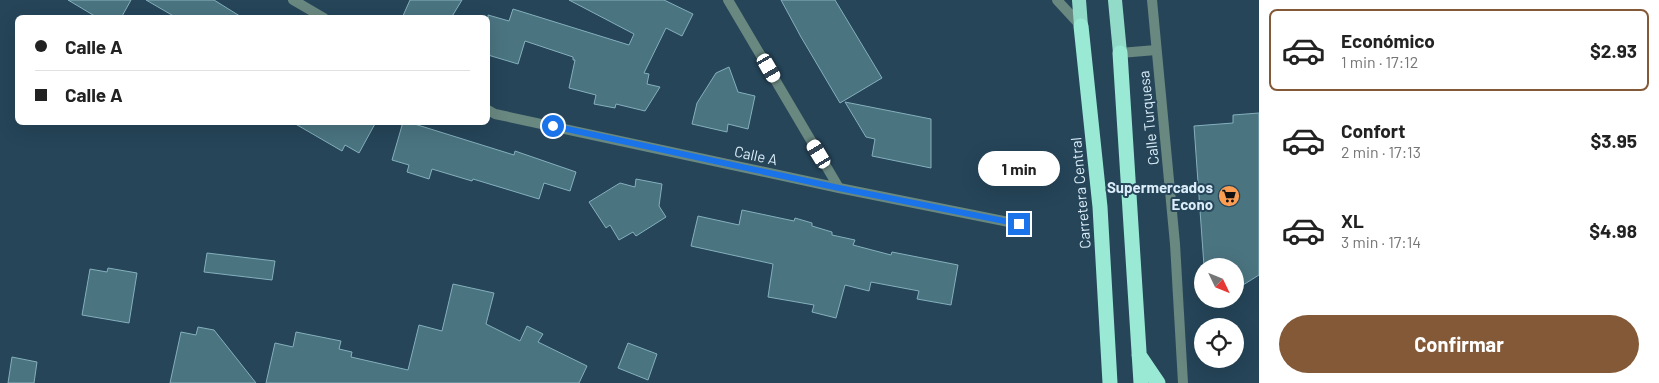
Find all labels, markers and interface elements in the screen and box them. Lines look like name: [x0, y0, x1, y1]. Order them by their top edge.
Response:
icon: car: [1281, 28, 1326, 73]
text: Económico: [1341, 29, 1435, 52]
text: Calle A: [65, 35, 123, 58]
text: $2.93: [1590, 39, 1637, 62]
car: [755, 51, 782, 85]
text: 1 min · 17:12: [1341, 52, 1418, 71]
street label: Calle Turquesa: [1134, 70, 1162, 166]
text: Calle A: [65, 83, 123, 106]
route start: [542, 115, 564, 137]
icon: car: [1281, 118, 1326, 163]
text: Confort: [1341, 119, 1405, 142]
text: $3.95: [1590, 129, 1637, 152]
street label: Carretera Central: [1066, 136, 1094, 250]
car: [804, 137, 833, 171]
street label: Calle A: [733, 142, 779, 168]
text: 2 min · 17:13: [1341, 142, 1421, 161]
callout: 1 min: [978, 152, 1060, 186]
text: 1 min: [1001, 159, 1037, 178]
place label: Supermercados Econo: [1107, 178, 1213, 213]
supermarket icon: Supermercados Econo: [1217, 184, 1241, 208]
icon: car: [1281, 208, 1326, 253]
text: XL: [1341, 209, 1364, 232]
route end: [1008, 213, 1030, 235]
text: $4.98: [1589, 219, 1637, 242]
text: 3 min · 17:14: [1341, 232, 1421, 251]
north arrow: [1194, 258, 1244, 308]
map controls: [1194, 258, 1244, 368]
button: Confirmar: [1279, 315, 1639, 373]
button: locate: [1194, 318, 1244, 368]

